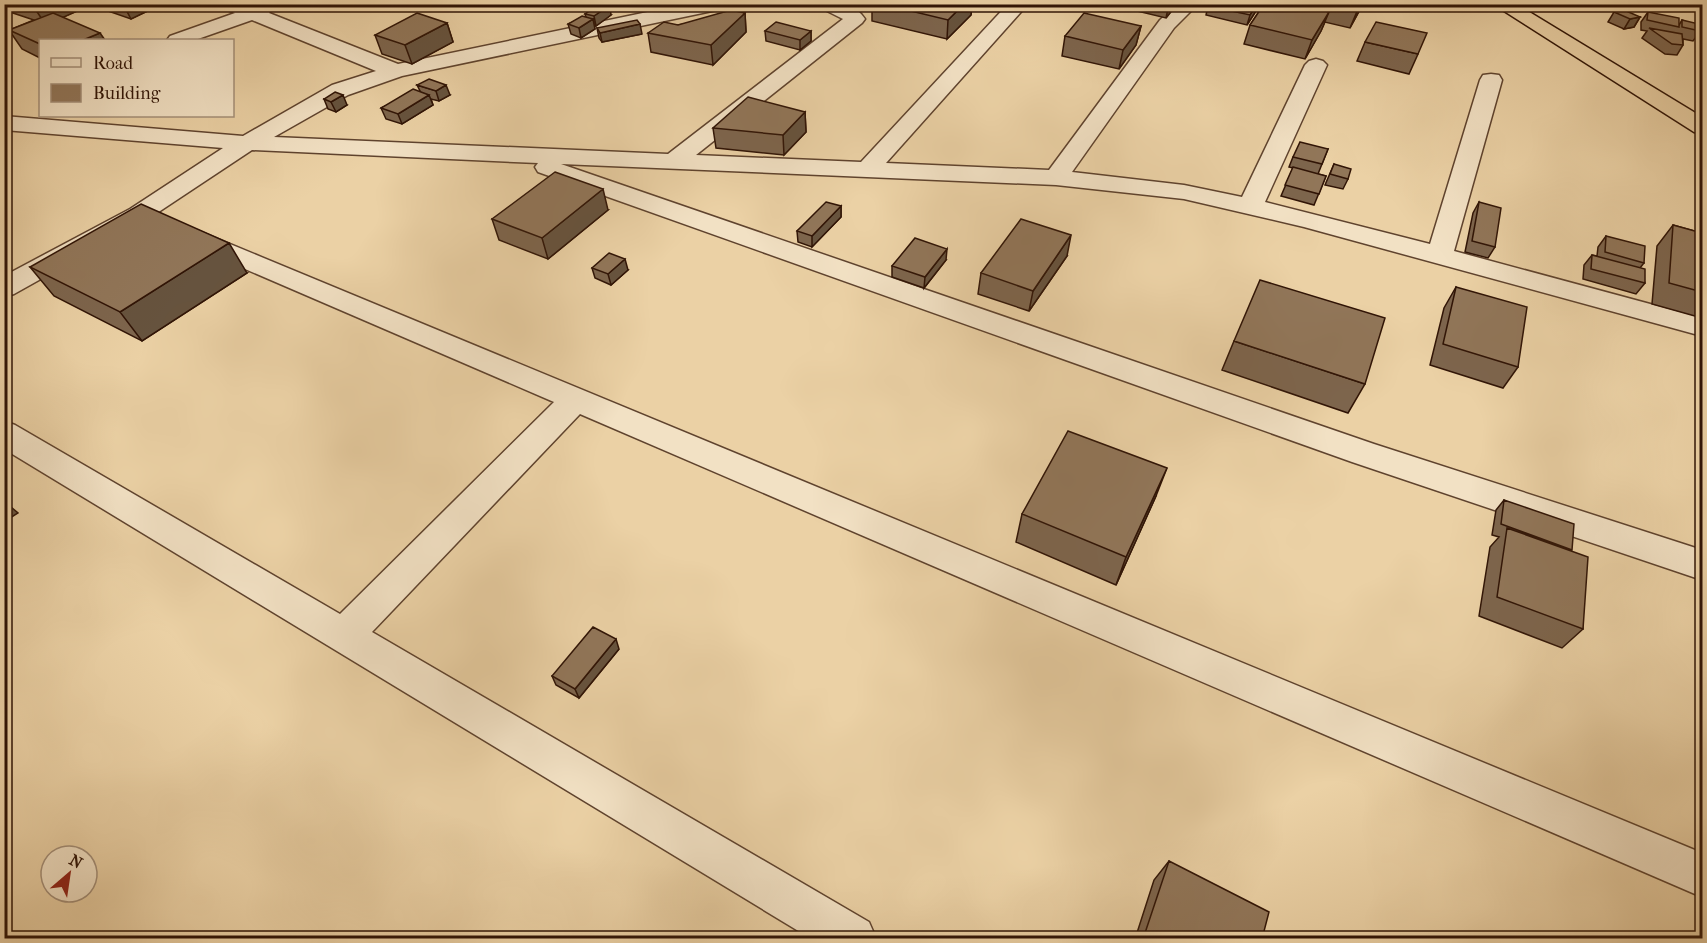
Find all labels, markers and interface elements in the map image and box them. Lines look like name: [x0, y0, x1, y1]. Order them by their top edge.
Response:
legend: [39, 39, 234, 117]
text: Road: [93, 53, 133, 74]
text: Building: [93, 83, 161, 104]
north arrow: [39, 844, 99, 904]
text: N: [66, 850, 87, 873]

